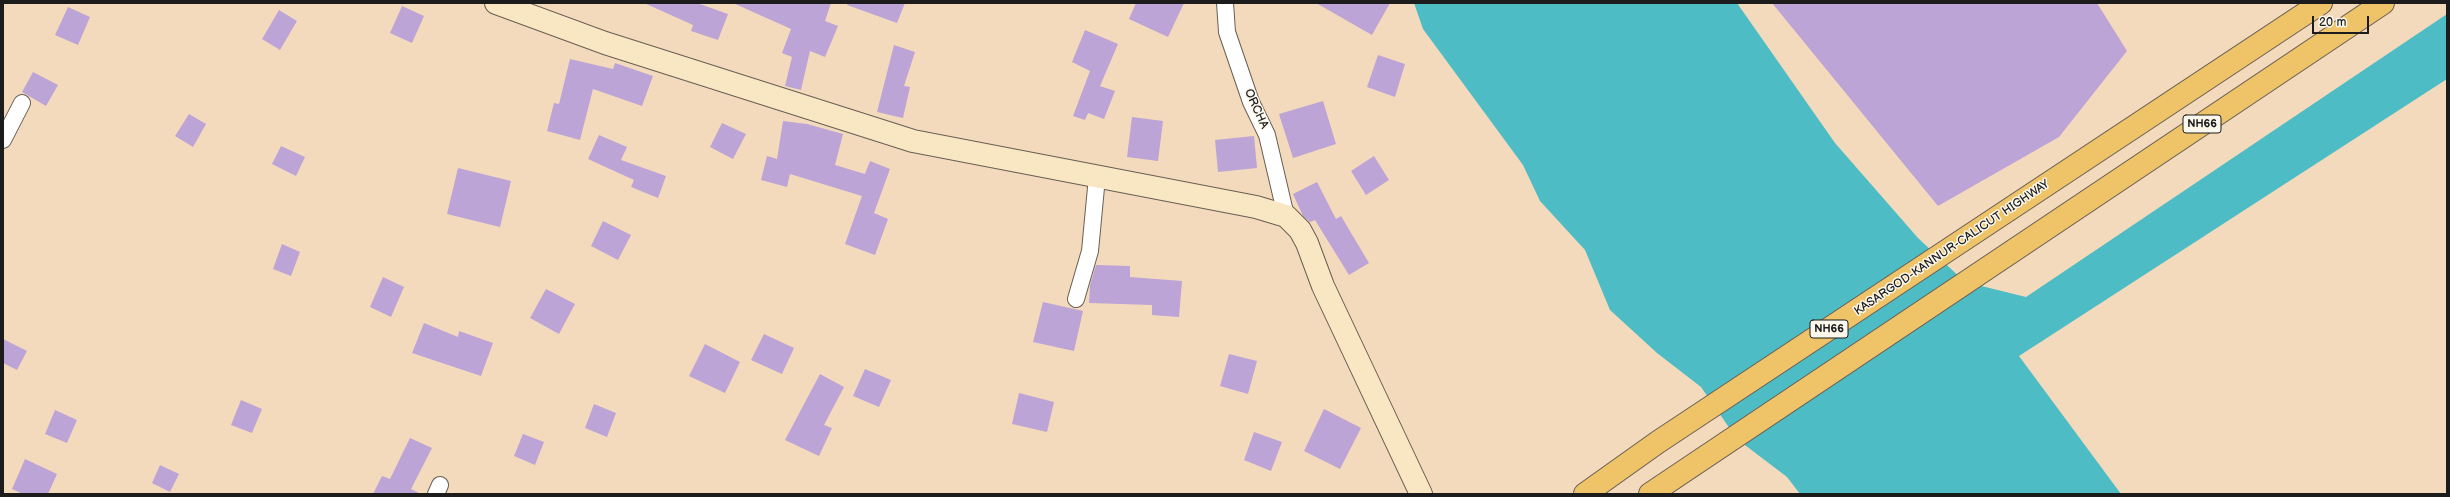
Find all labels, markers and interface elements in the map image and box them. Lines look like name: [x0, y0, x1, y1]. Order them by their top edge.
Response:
scale bar: [2314, 8, 2371, 34]
text: 20 m: [2319, 15, 2346, 30]
street label: ORCHA: [1241, 87, 1271, 131]
road number: NH66: [2183, 115, 2221, 133]
street label: KASARGOD-KANNUR-CALICUT HIGHWAY: [1852, 177, 2052, 319]
road number: NH66: [1810, 320, 1848, 338]

